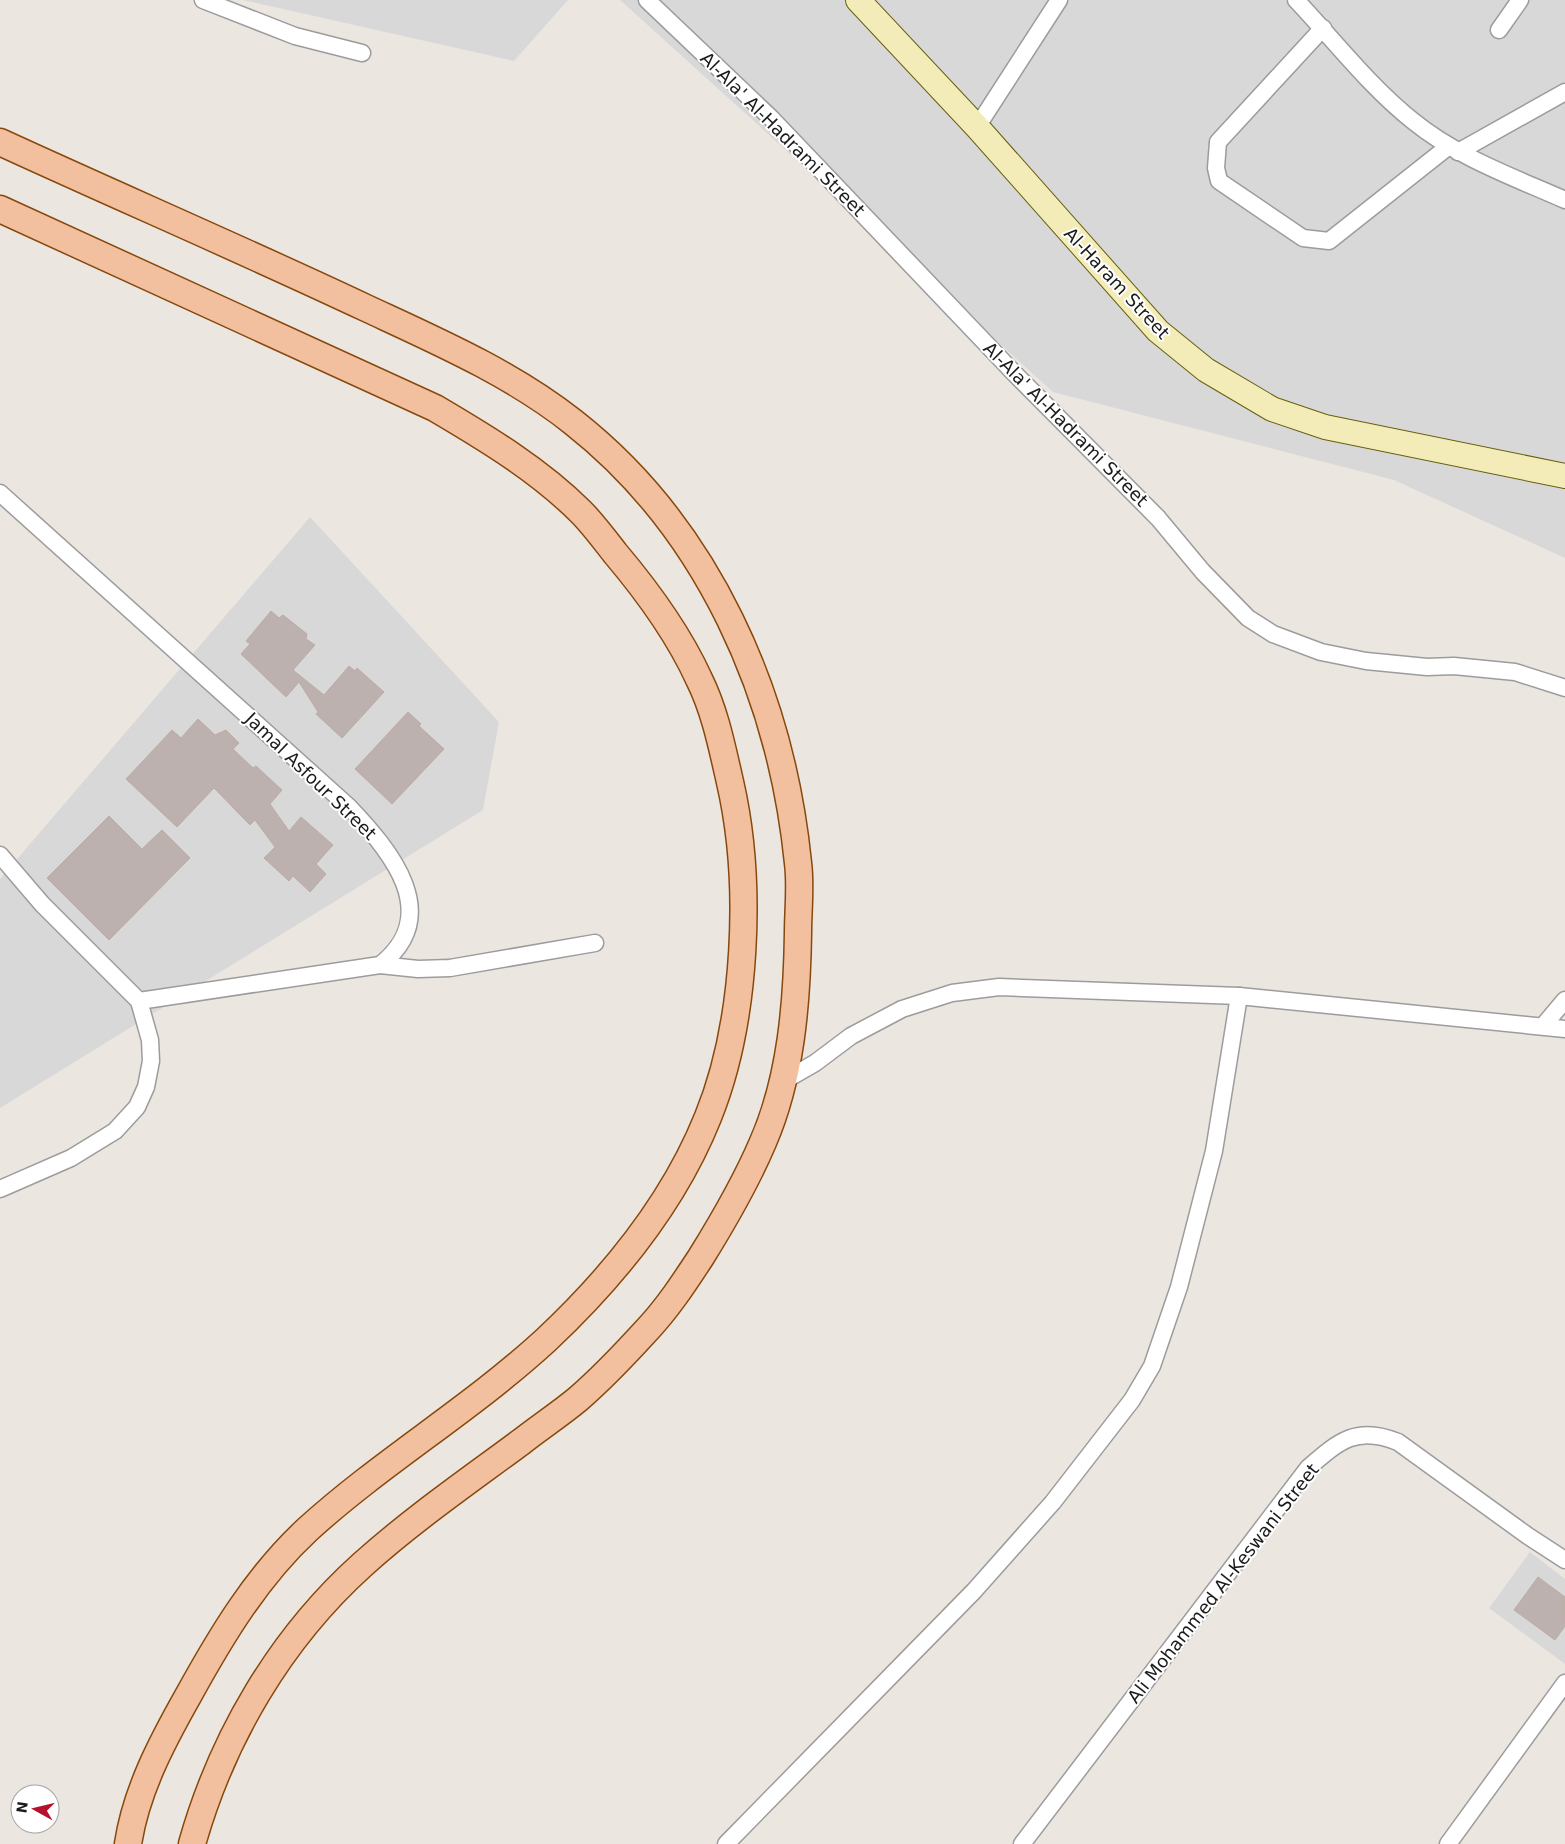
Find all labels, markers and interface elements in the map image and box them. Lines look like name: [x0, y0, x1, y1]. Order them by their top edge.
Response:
street label: Al-Ala' Al-Hadrami Street: [697, 48, 869, 220]
street label: Al-Haram Street: [1060, 223, 1174, 343]
street label: Al-Ala' Al-Hadrami Street: [980, 338, 1152, 510]
street label: Jamal Asfour Street: [240, 707, 381, 844]
street label: Ali Mohammed Al-Keswani Street: [1123, 1459, 1323, 1707]
north arrow: [10, 1784, 60, 1834]
text: N: [13, 1800, 31, 1814]

